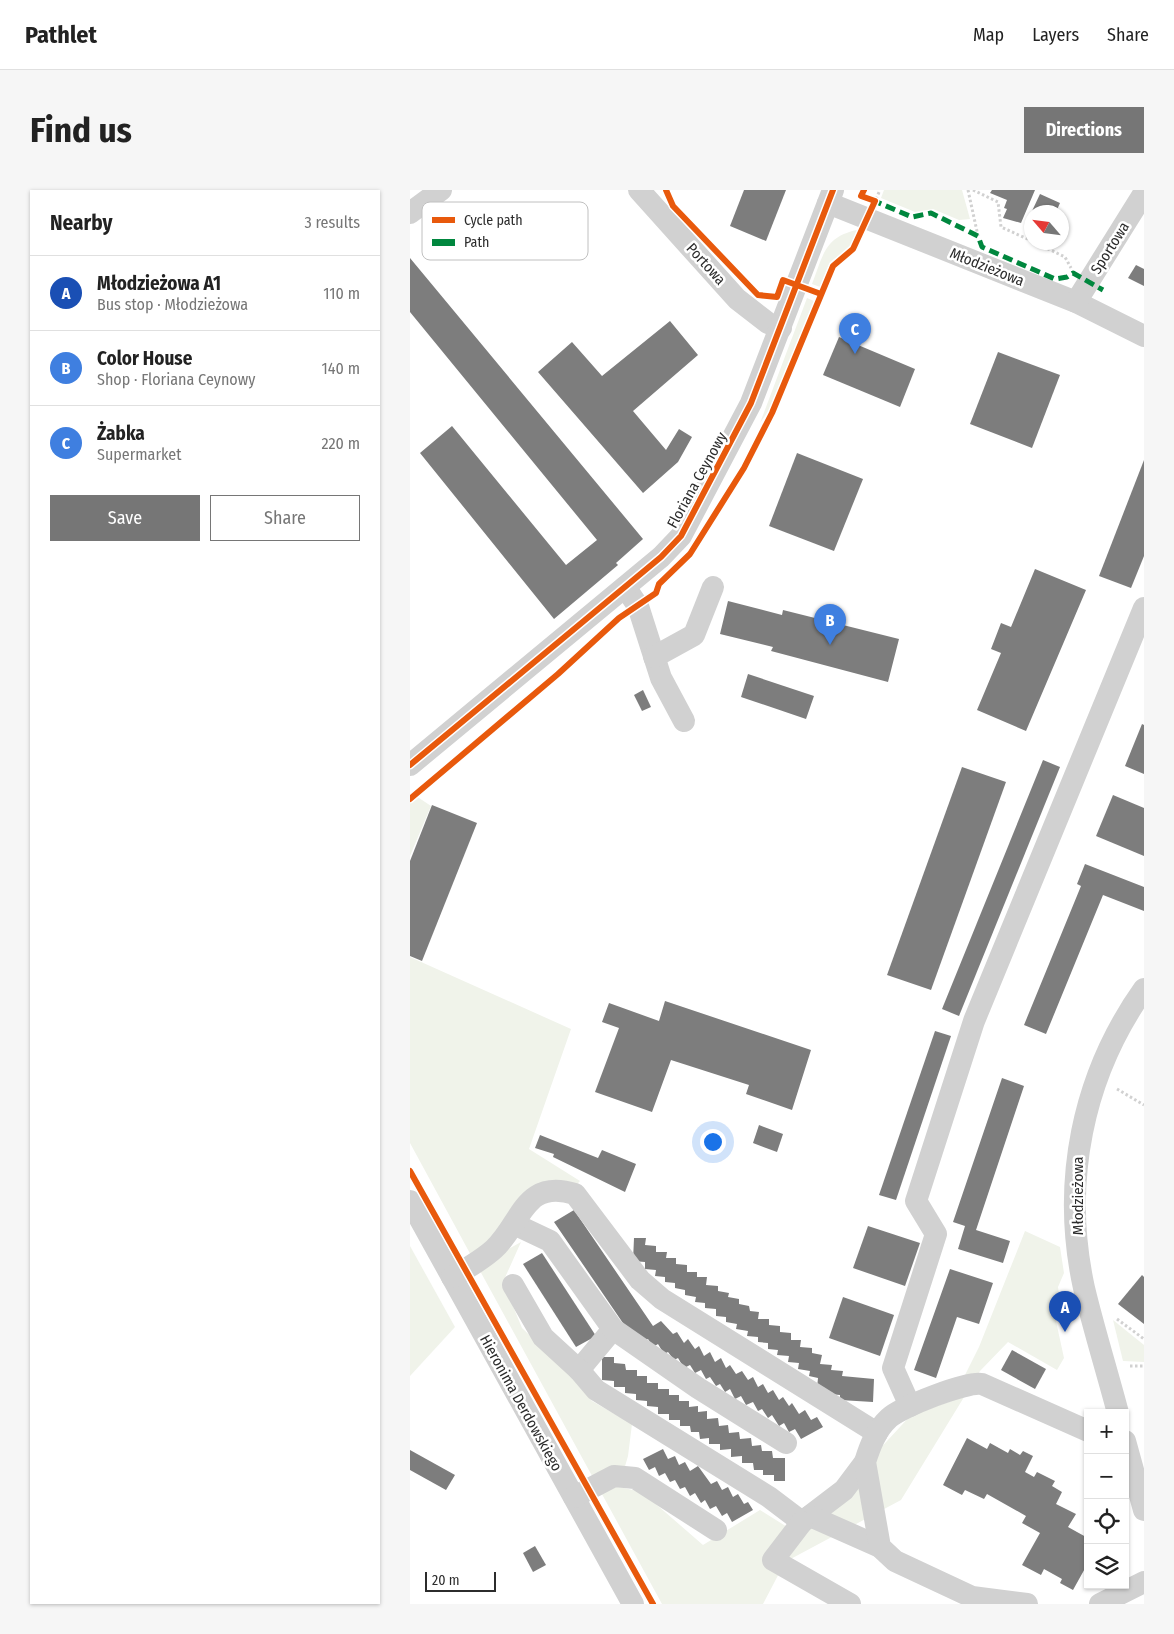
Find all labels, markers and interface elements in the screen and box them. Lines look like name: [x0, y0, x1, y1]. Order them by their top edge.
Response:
text: Pathlet: [25, 21, 97, 49]
text: Map: [973, 24, 1004, 46]
text: Layers: [1032, 24, 1079, 46]
text: Share: [1107, 24, 1149, 46]
button: Directions: [1024, 107, 1144, 153]
text: Find us: [30, 109, 132, 151]
legend: [422, 202, 588, 260]
north arrow: [1024, 205, 1069, 250]
text: Nearby: [50, 210, 112, 236]
text: Cycle path: [464, 212, 523, 229]
text: 3 results: [304, 213, 360, 232]
street label: Sportowa: [1087, 219, 1133, 277]
text: Path: [464, 234, 489, 251]
street label: Portowa: [683, 239, 729, 289]
street label: Młodzieżowa: [947, 244, 1027, 290]
text: Młodzieżowa A1: [97, 272, 221, 295]
text: A: [62, 284, 70, 303]
text: 110 m: [323, 284, 360, 303]
text: Bus stop · Młodzieżowa: [97, 295, 248, 314]
pin: C: [839, 313, 871, 354]
text: Color House: [97, 347, 192, 370]
text: B: [62, 359, 70, 378]
text: 140 m: [322, 359, 360, 378]
text: Shop · Floriana Ceynowy: [97, 370, 255, 389]
text: Żabka: [97, 422, 145, 445]
street label: Floriana Ceynowy: [663, 429, 731, 531]
text: C: [62, 434, 70, 453]
text: 220 m: [321, 434, 360, 453]
text: Supermarket: [97, 445, 181, 464]
button: Save: [50, 495, 200, 541]
button: Share: [210, 495, 360, 541]
pin: B: [814, 604, 846, 645]
your location: [700, 1129, 726, 1155]
street label: Młodzieżowa: [1069, 1157, 1087, 1235]
pin: A: [1049, 1291, 1081, 1332]
street label: Hieronima Derdowskiego: [476, 1332, 566, 1474]
map controls: [1084, 1409, 1129, 1589]
button: +: [1084, 1409, 1129, 1454]
button: −: [1084, 1454, 1129, 1499]
button: locate: [1084, 1499, 1129, 1544]
button: layers: [1084, 1544, 1129, 1589]
scale bar: [425, 1569, 496, 1592]
text: 20 m: [432, 1572, 460, 1589]

